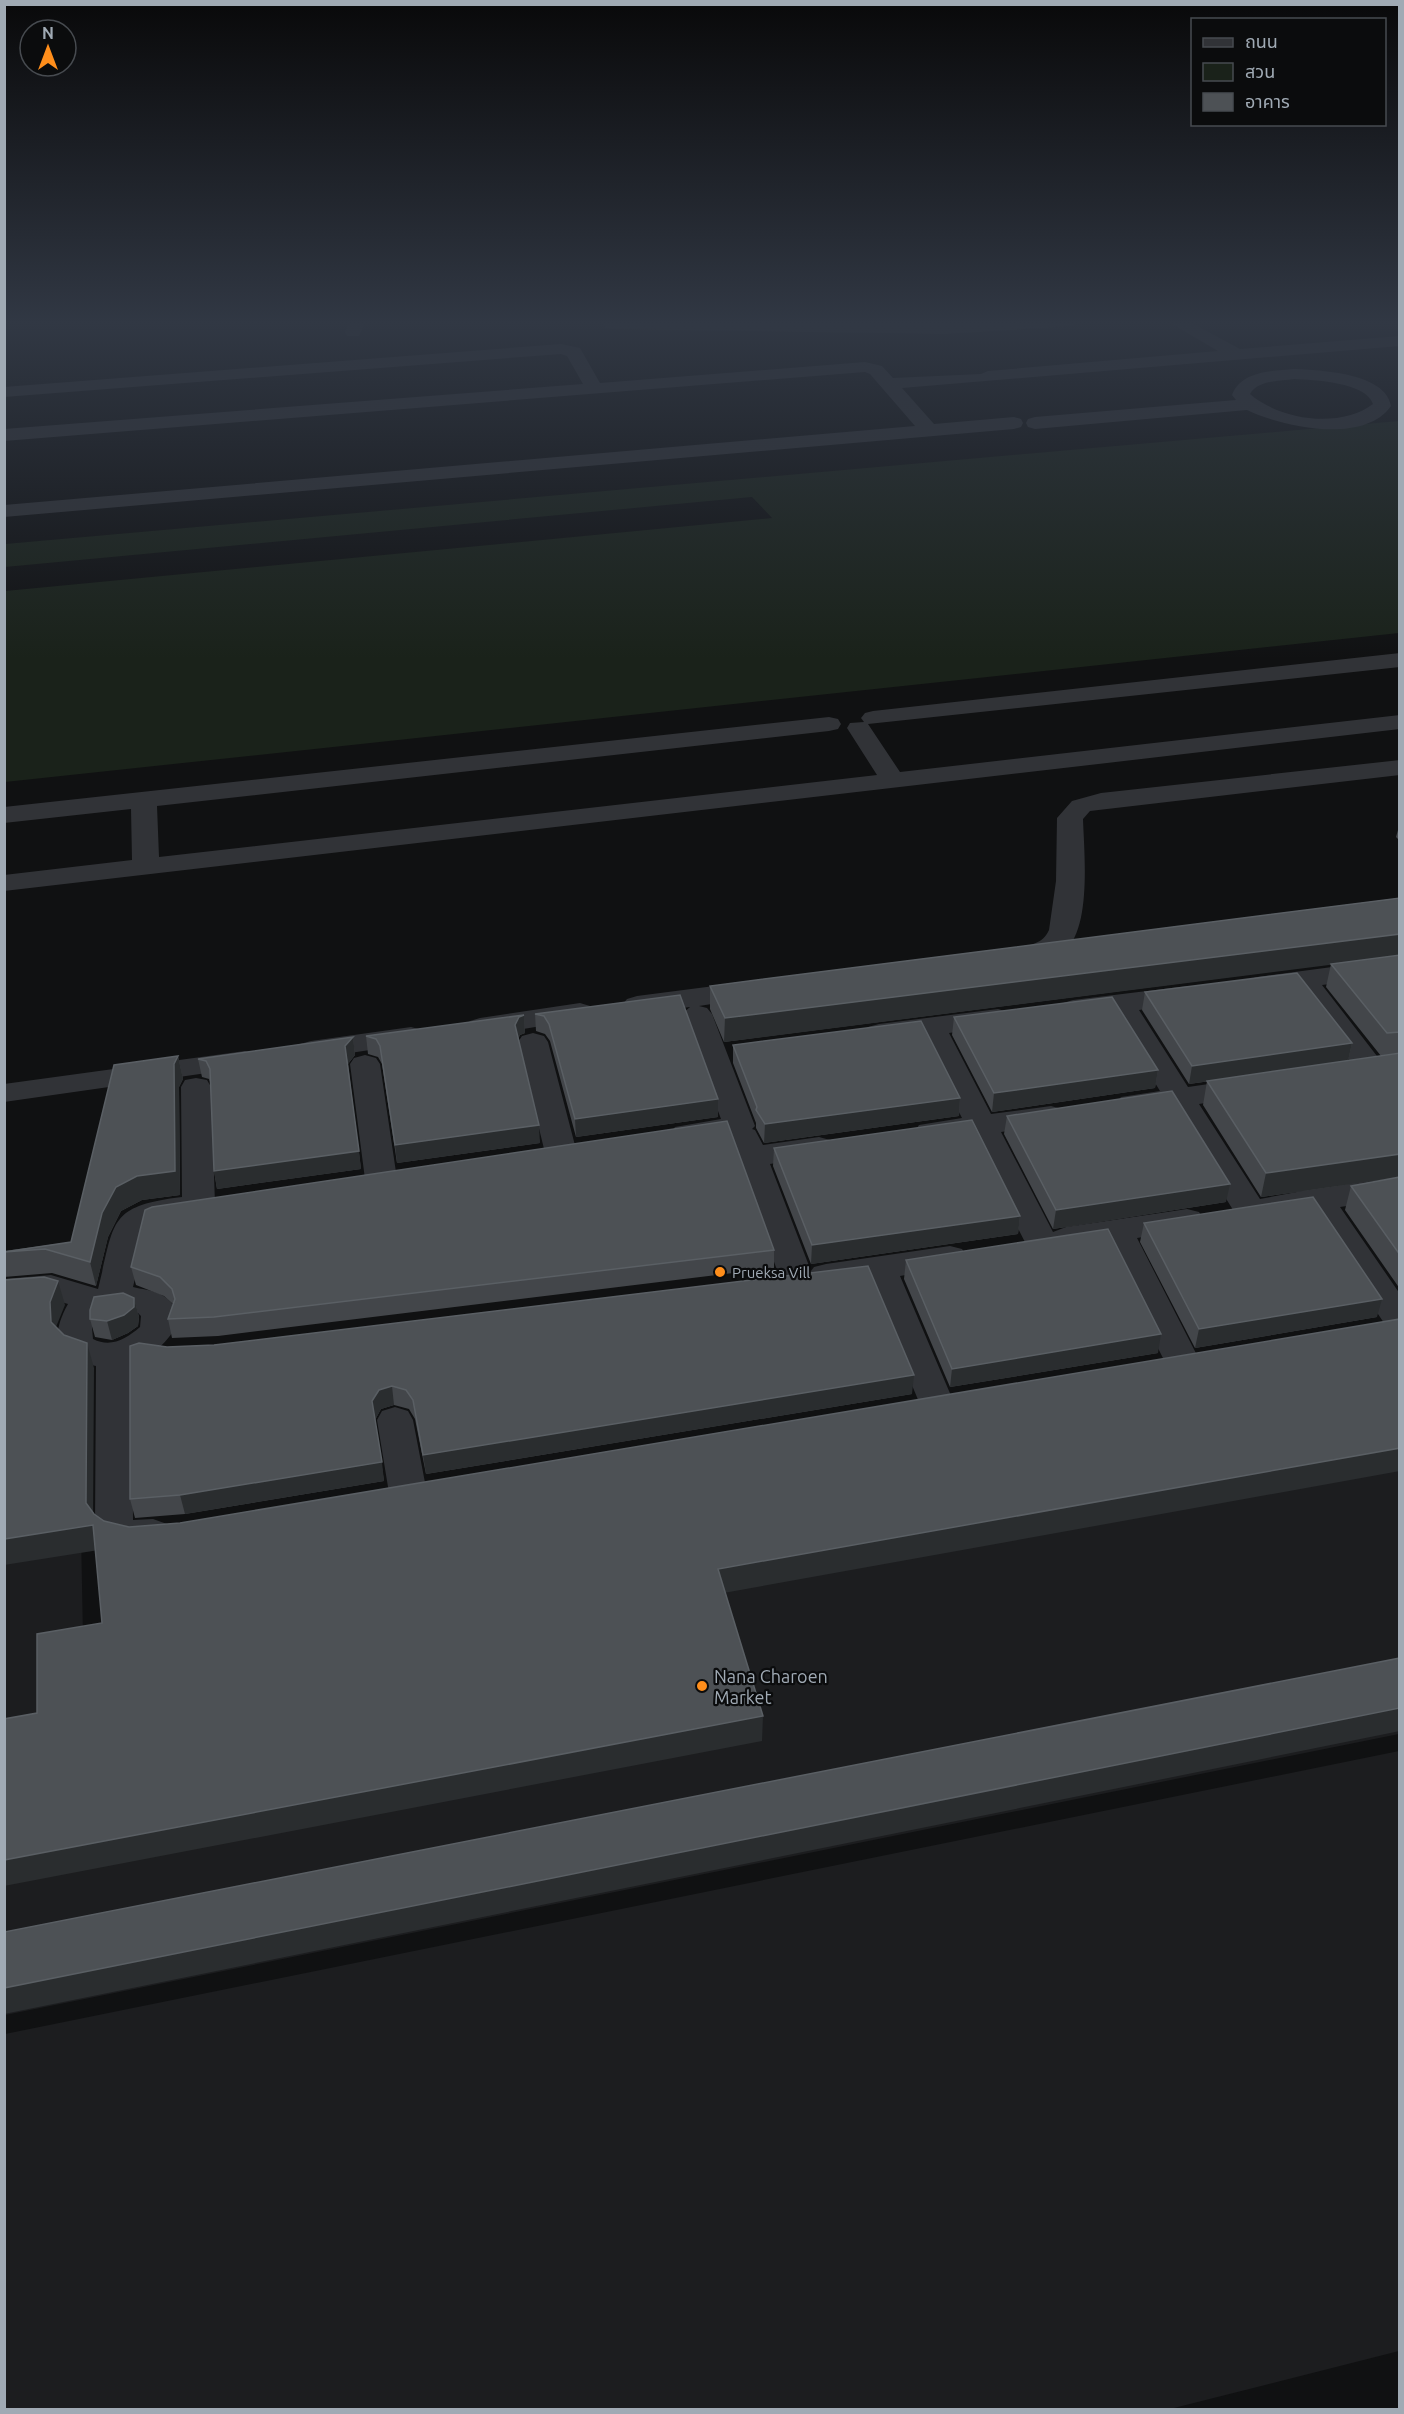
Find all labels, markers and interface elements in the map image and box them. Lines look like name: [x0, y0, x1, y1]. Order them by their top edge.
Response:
north arrow: [18, 18, 78, 78]
legend: [1191, 18, 1386, 126]
text: N: [42, 24, 54, 42]
text: ถนน: [1245, 31, 1278, 51]
text: สวน: [1245, 61, 1275, 81]
text: อาคาร: [1245, 91, 1290, 111]
place label: Prueksa Vill: [732, 1264, 810, 1281]
marker: Prueksa Vill: [713, 1265, 727, 1279]
place label: Nana Charoen Market: [714, 1666, 828, 1707]
marker: Nana Charoen Market: [695, 1679, 709, 1693]

